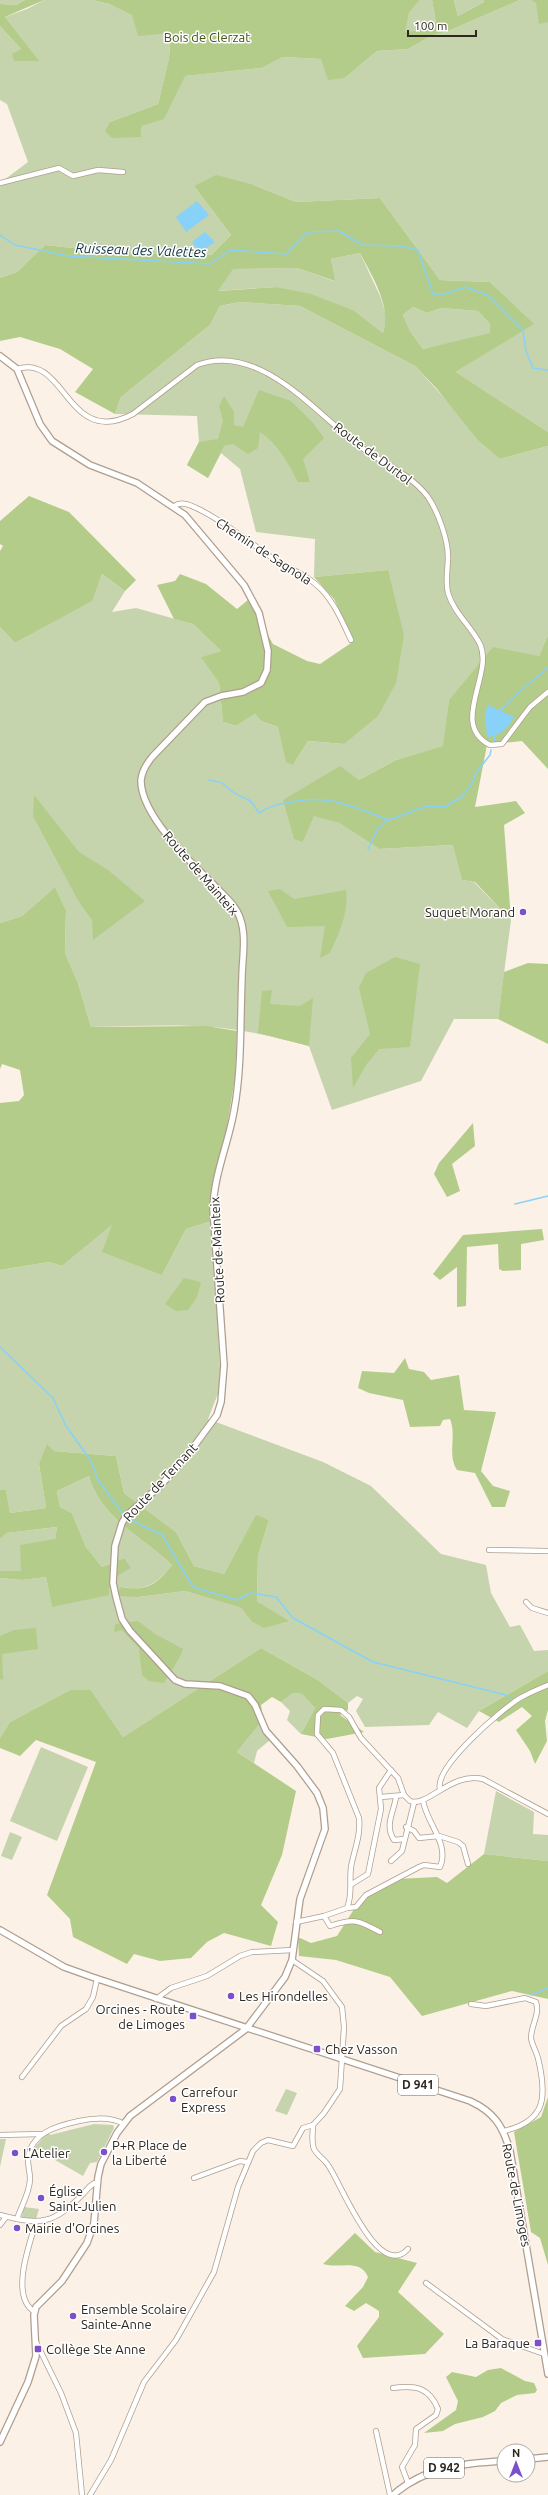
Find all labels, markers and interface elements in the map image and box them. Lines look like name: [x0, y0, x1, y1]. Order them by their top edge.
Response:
scale bar: [408, 12, 476, 38]
text: 100 m: [414, 19, 447, 32]
park label: Bois de Clerzat: [164, 30, 250, 44]
water label: Ruisseau des Valettes: [75, 240, 207, 260]
street label: Route de Durtol: [331, 419, 415, 487]
street label: Chemin de Sagnola: [214, 515, 314, 587]
street label: Route de Mainteix: [161, 828, 242, 918]
place label: Suquet Morand: [425, 905, 515, 919]
marker: Suquet Morand: [518, 907, 528, 917]
street label: Route de Mainteix: [207, 1196, 227, 1304]
street label: Route de Ternant: [120, 1440, 200, 1524]
place label: Les Hirondelles: [239, 1989, 328, 2003]
marker: Les Hirondelles: [226, 1991, 236, 2001]
place label: Orcines - Route de Limoges: [95, 2002, 185, 2031]
marker: Orcines - Route de Limoges: [188, 2011, 198, 2021]
place label: Chez Vasson: [325, 2042, 398, 2056]
marker: Chez Vasson: [312, 2044, 322, 2054]
road number: D 941: [398, 2075, 438, 2095]
place label: Carrefour Express: [181, 2085, 238, 2114]
marker: Carrefour Express: [168, 2094, 178, 2104]
place label: P+R Place de la Liberté: [112, 2138, 187, 2167]
street label: Route de Limoges: [500, 2142, 534, 2248]
place label: L'Atelier: [23, 2146, 70, 2160]
marker: P+R Place de la Liberté: [99, 2147, 109, 2157]
marker: L'Atelier: [10, 2148, 20, 2158]
place label: Église Saint-Julien: [49, 2183, 116, 2213]
marker: Église Saint-Julien: [36, 2193, 46, 2203]
place label: Mairie d'Orcines: [25, 2221, 120, 2235]
marker: Mairie d'Orcines: [12, 2223, 22, 2233]
place label: Ensemble Scolaire Sainte-Anne: [81, 2302, 187, 2331]
marker: Ensemble Scolaire Sainte-Anne: [68, 2311, 78, 2321]
place label: La Baraque: [465, 2336, 530, 2350]
marker: La Baraque: [533, 2338, 543, 2348]
place label: Collège Ste Anne: [46, 2342, 146, 2356]
marker: Collège Ste Anne: [33, 2344, 43, 2354]
north arrow: [496, 2443, 536, 2483]
text: N: [512, 2447, 520, 2459]
road number: D 942: [424, 2458, 464, 2478]

